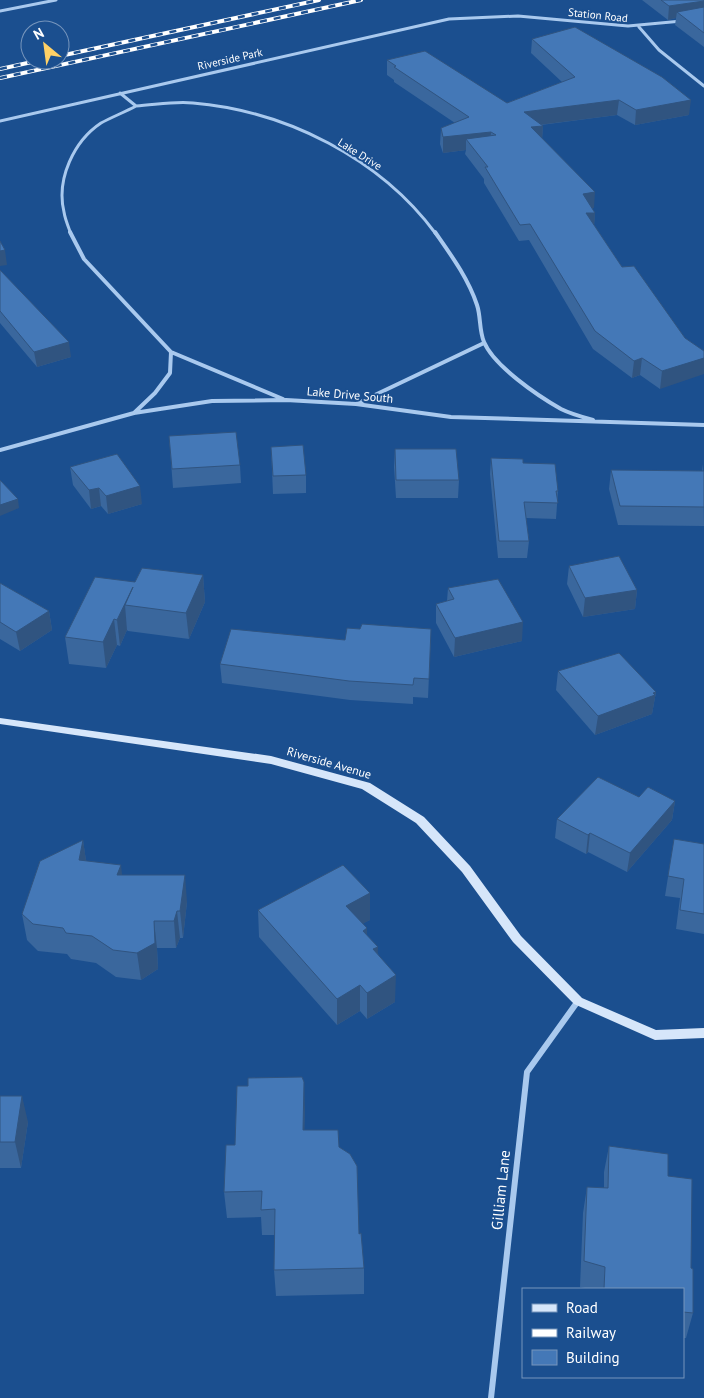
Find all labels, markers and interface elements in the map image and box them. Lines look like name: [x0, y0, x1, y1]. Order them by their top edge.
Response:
street label: Station Road: [568, 5, 629, 25]
north arrow: [20, 20, 70, 70]
text: N: [30, 24, 47, 44]
street label: Riverside Park: [196, 45, 265, 73]
street label: Lake Drive: [335, 135, 385, 173]
street label: Lake Drive South: [306, 383, 394, 406]
street label: Riverside Avenue: [285, 743, 373, 782]
street label: Gilliam Lane: [487, 1149, 514, 1231]
legend: [522, 1288, 684, 1378]
text: Road: [566, 1298, 598, 1317]
text: Railway: [566, 1323, 616, 1342]
text: Building: [566, 1348, 620, 1367]

